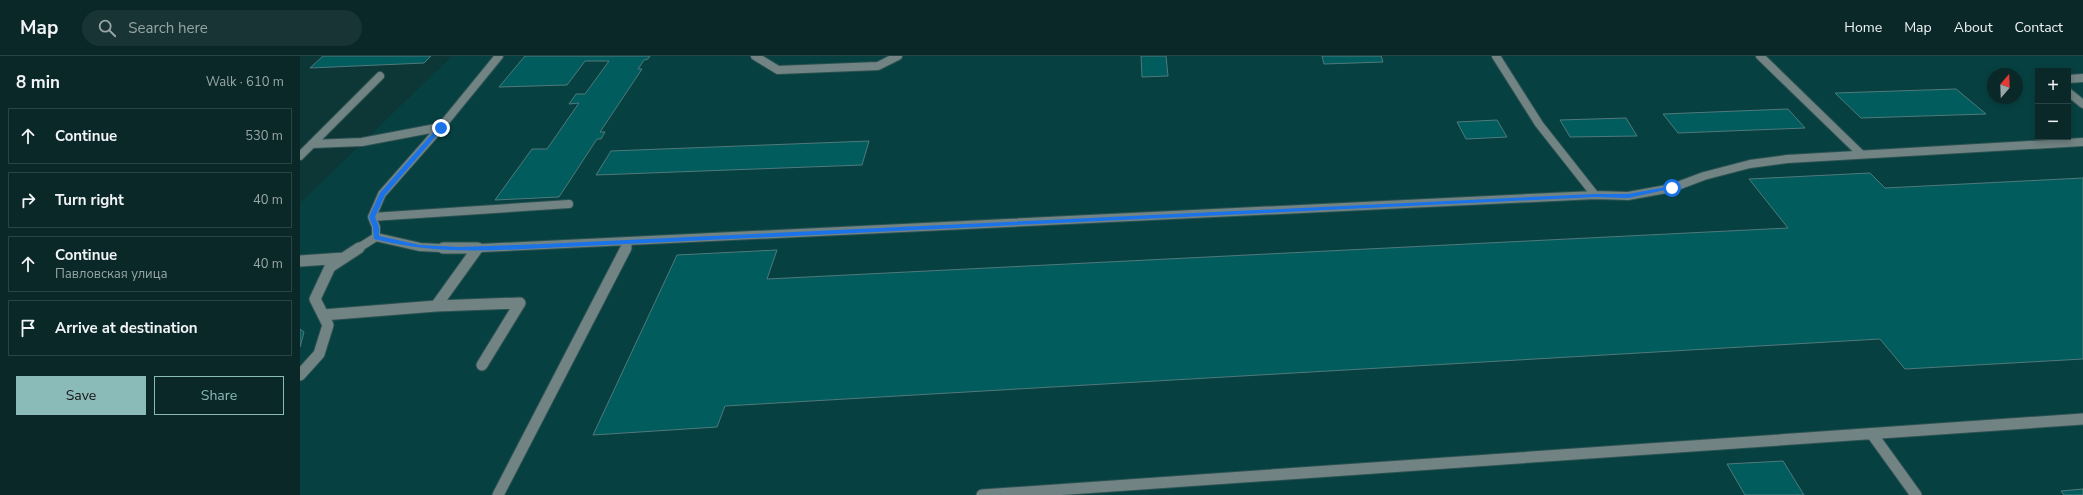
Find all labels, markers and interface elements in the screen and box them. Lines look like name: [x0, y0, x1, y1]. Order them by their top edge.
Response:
search box: [82, 10, 362, 46]
text: Map: [20, 15, 58, 41]
icon: search: [96, 17, 118, 39]
text: Search here: [128, 18, 208, 38]
text: Home: [1844, 18, 1882, 37]
text: Map: [1904, 18, 1932, 37]
text: About: [1954, 18, 1993, 37]
text: Contact: [2015, 18, 2063, 37]
north arrow: [1987, 68, 2023, 104]
map controls: [2035, 68, 2071, 140]
button: +: [2035, 68, 2071, 104]
text: 8 min: [16, 71, 60, 94]
text: Walk · 610 m: [206, 73, 284, 91]
button: −: [2035, 104, 2071, 140]
route end: [432, 119, 450, 137]
icon: ahead: [17, 125, 39, 147]
text: Continue: [55, 126, 117, 146]
text: 530 m: [245, 127, 283, 145]
route start: [1663, 179, 1681, 197]
icon: right: [17, 189, 39, 211]
text: Turn right: [55, 190, 124, 210]
text: 40 m: [253, 191, 283, 209]
text: Continue: [55, 245, 117, 265]
icon: ahead: [17, 253, 39, 275]
text: 40 m: [253, 255, 283, 273]
text: Павловская улица: [55, 265, 167, 283]
icon: arrive: [17, 317, 39, 339]
text: Arrive at destination: [55, 318, 198, 338]
button: Save: [16, 376, 146, 415]
button: Share: [154, 376, 284, 415]

